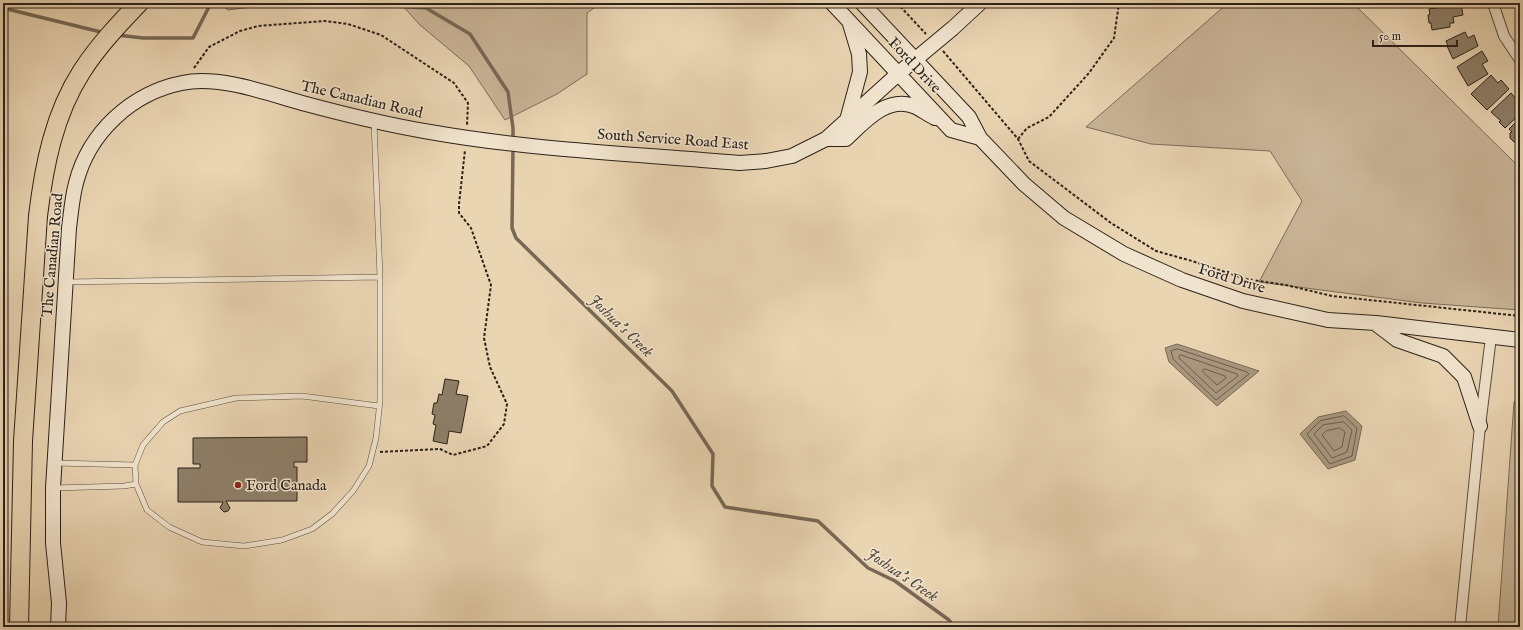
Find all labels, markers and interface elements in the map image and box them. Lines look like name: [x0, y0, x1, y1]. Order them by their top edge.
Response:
scale bar: [1373, 22, 1457, 48]
text: 50 m: [1379, 29, 1401, 44]
street label: Ford Drive: [884, 34, 945, 97]
street label: The Canadian Road: [299, 76, 426, 123]
street label: South Service Road East: [597, 125, 749, 154]
street label: The Canadian Road: [38, 191, 67, 318]
street label: Ford Drive: [1196, 259, 1268, 298]
water label: Joshua's Creek: [584, 291, 658, 363]
place label: Ford Canada: [246, 476, 327, 495]
marker: Ford Canada: [233, 480, 243, 490]
water label: Joshua's Creek: [862, 544, 942, 607]

